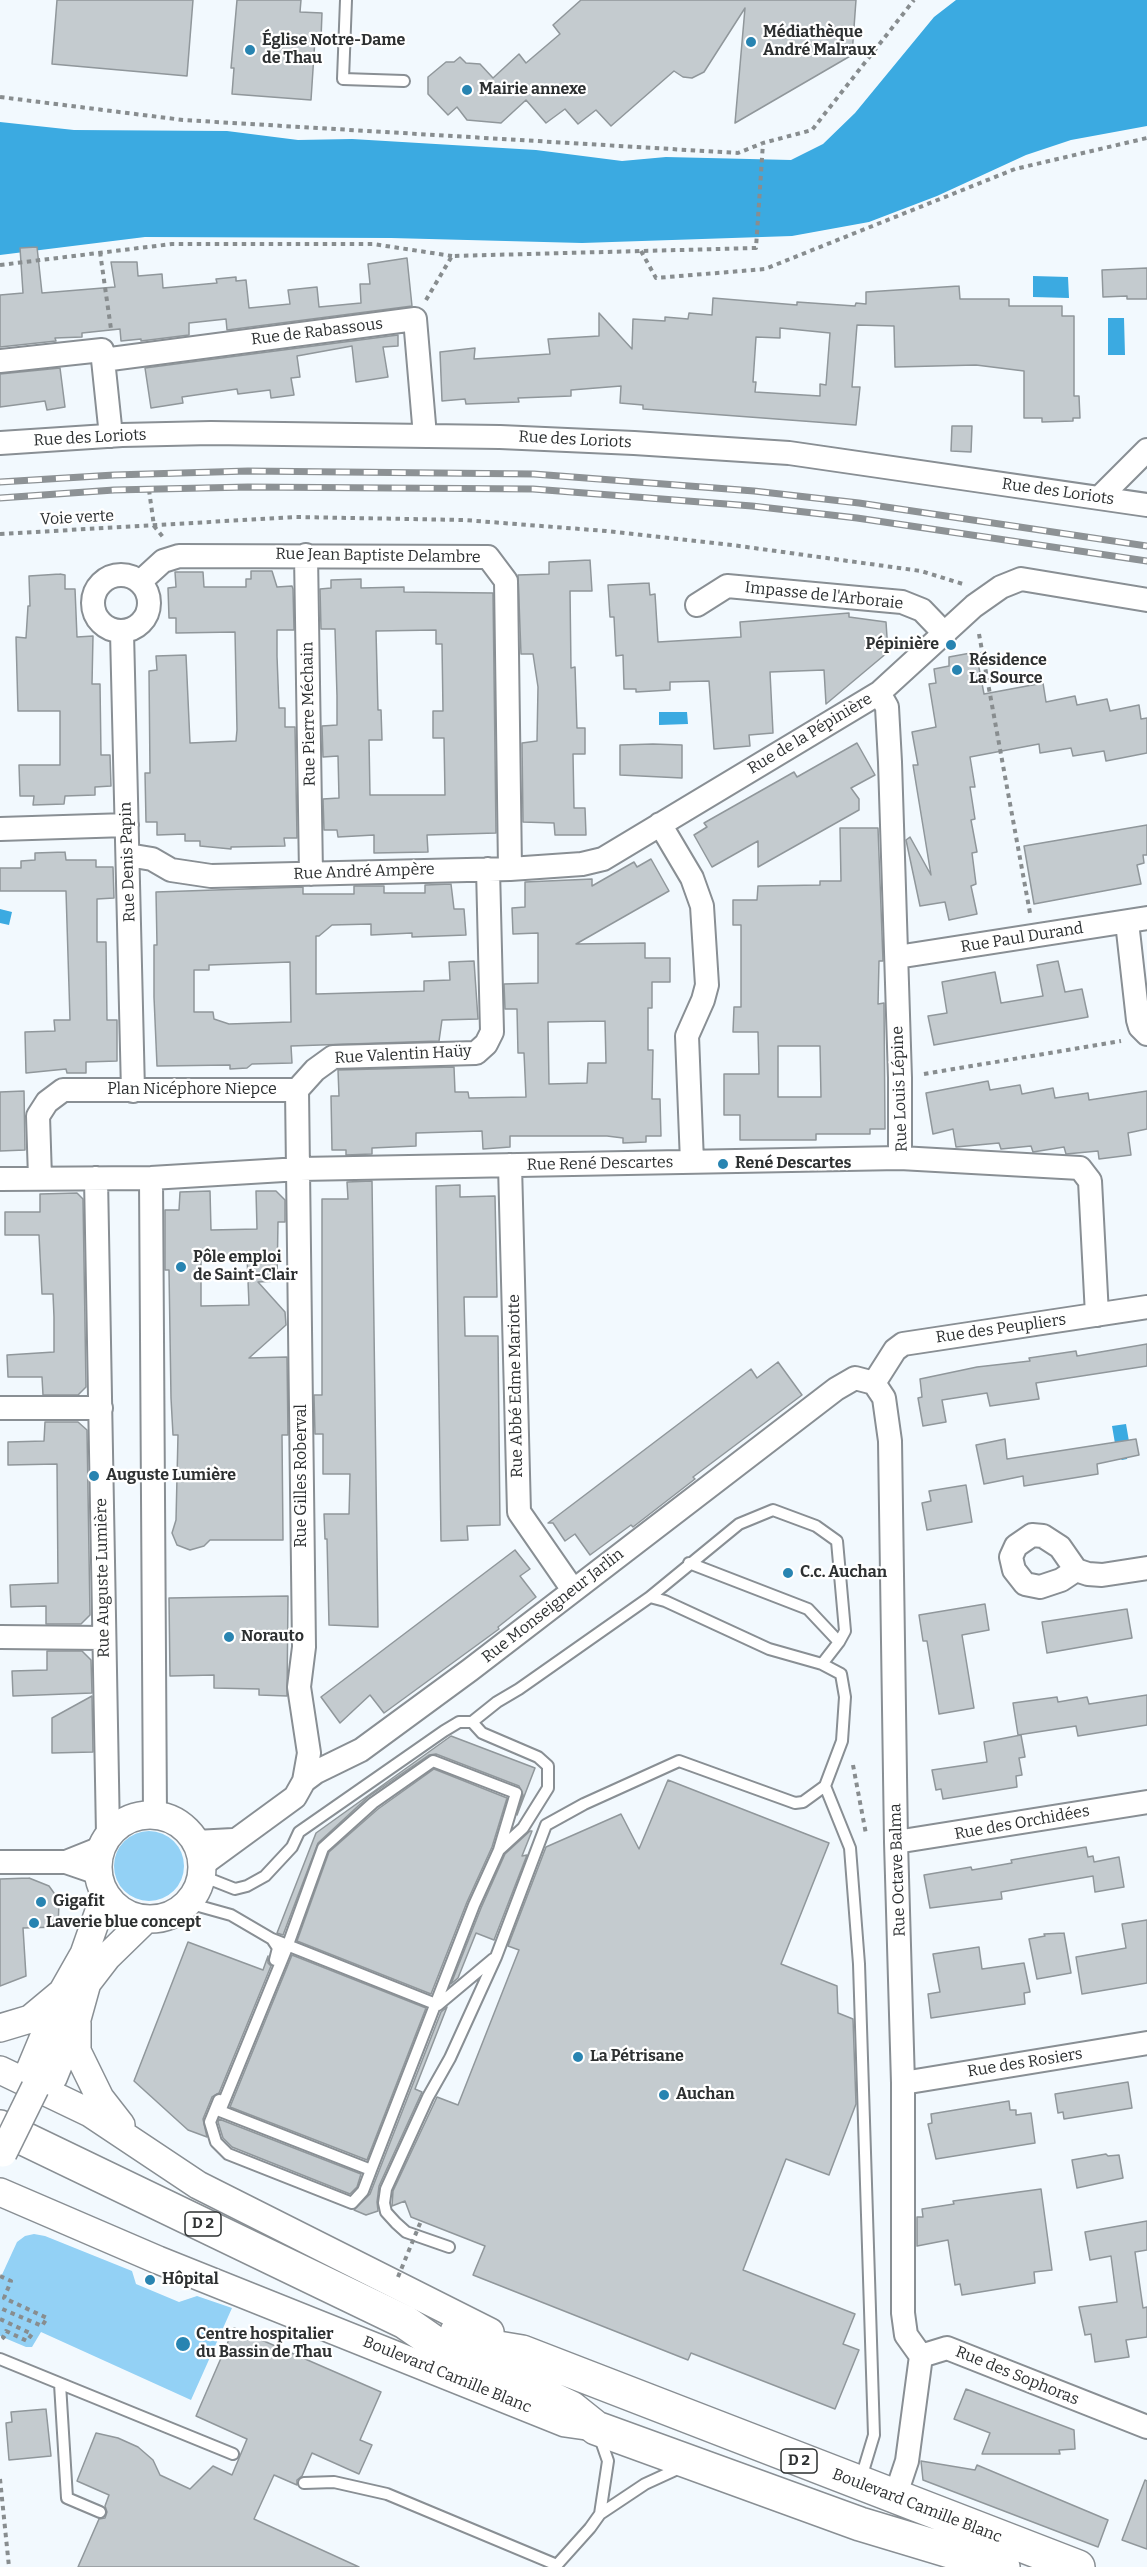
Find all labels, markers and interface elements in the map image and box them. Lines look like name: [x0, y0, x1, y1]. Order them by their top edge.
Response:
place label: Médiathèque André Malraux: [763, 23, 876, 61]
place label: Église Notre-Dame de Thau: [262, 31, 405, 69]
marker: Médiathèque André Malraux: [744, 35, 758, 49]
marker: Église Notre-Dame de Thau: [243, 43, 257, 57]
place label: Mairie annexe: [479, 80, 586, 100]
marker: Mairie annexe: [460, 83, 474, 97]
street label: Rue de Rabassous: [250, 314, 384, 350]
street label: Rue des Loriots: [33, 425, 147, 451]
street label: Rue des Loriots: [518, 427, 632, 453]
street label: Rue des Loriots: [1001, 475, 1115, 509]
street label: Voie verte: [39, 506, 115, 530]
street label: Rue Jean Baptiste Delambre: [275, 545, 481, 567]
street label: Impasse de l'Arboraie: [744, 578, 904, 614]
place label: Pépinière: [866, 635, 939, 655]
marker: Pépinière: [944, 638, 958, 652]
street label: Rue Pierre Méchain: [298, 641, 320, 787]
place label: Résidence La Source: [969, 651, 1047, 689]
marker: Résidence La Source: [950, 663, 964, 677]
street label: Rue de la Pépinière: [744, 689, 876, 779]
street label: Rue Denis Papin: [116, 802, 140, 922]
street label: Rue André Ampère: [293, 860, 435, 884]
street label: Rue Paul Durand: [959, 919, 1085, 957]
street label: Rue Louis Lépine: [888, 1026, 912, 1152]
street label: Rue Valentin Haüy: [334, 1042, 472, 1068]
street label: Plan Nicéphore Niepce: [107, 1080, 277, 1100]
street label: Rue René Descartes: [527, 1153, 673, 1175]
place label: René Descartes: [735, 1154, 851, 1174]
marker: René Descartes: [716, 1157, 730, 1171]
place label: Pôle emploi de Saint-Clair: [193, 1248, 298, 1286]
marker: Pôle emploi de Saint-Clair: [174, 1260, 188, 1274]
street label: Rue Abbé Edme Mariotte: [505, 1294, 527, 1478]
street label: Rue des Peupliers: [935, 1310, 1067, 1348]
street label: Rue Gilles Roberval: [292, 1404, 312, 1548]
place label: Auguste Lumière: [106, 1466, 236, 1486]
marker: Auguste Lumière: [87, 1469, 101, 1483]
street label: Rue Auguste Lumière: [92, 1498, 114, 1658]
street label: Rue Monseigneur Jarlin: [478, 1545, 628, 1667]
place label: C.c. Auchan: [800, 1563, 887, 1583]
marker: C.c. Auchan: [781, 1566, 795, 1580]
place label: Norauto: [241, 1627, 304, 1647]
marker: Norauto: [222, 1630, 236, 1644]
street label: Rue des Orchidées: [953, 1802, 1091, 1844]
street label: Rue Octave Balma: [886, 1803, 910, 1937]
place label: Gigafit: [53, 1892, 105, 1912]
marker: Gigafit: [34, 1895, 48, 1909]
place label: Laverie blue concept: [46, 1913, 201, 1933]
marker: Laverie blue concept: [27, 1916, 41, 1930]
street label: Rue des Rosiers: [966, 2044, 1084, 2082]
place label: La Pétrisane: [590, 2047, 684, 2067]
marker: La Pétrisane: [571, 2050, 585, 2064]
place label: Auchan: [676, 2085, 735, 2105]
marker: Auchan: [657, 2088, 671, 2102]
road number: D 2: [185, 2212, 221, 2236]
place label: Hôpital: [162, 2270, 219, 2290]
marker: Hôpital: [143, 2273, 157, 2287]
place label: Centre hospitalier du Bassin de Thau: [196, 2325, 334, 2363]
street label: Boulevard Camille Blanc: [360, 2332, 534, 2418]
marker: Centre hospitalier du Bassin de Thau: [174, 2335, 192, 2353]
street label: Rue des Sophoras: [952, 2342, 1082, 2410]
road number: D 2: [781, 2449, 817, 2473]
street label: Boulevard Camille Blanc: [829, 2465, 1005, 2547]

